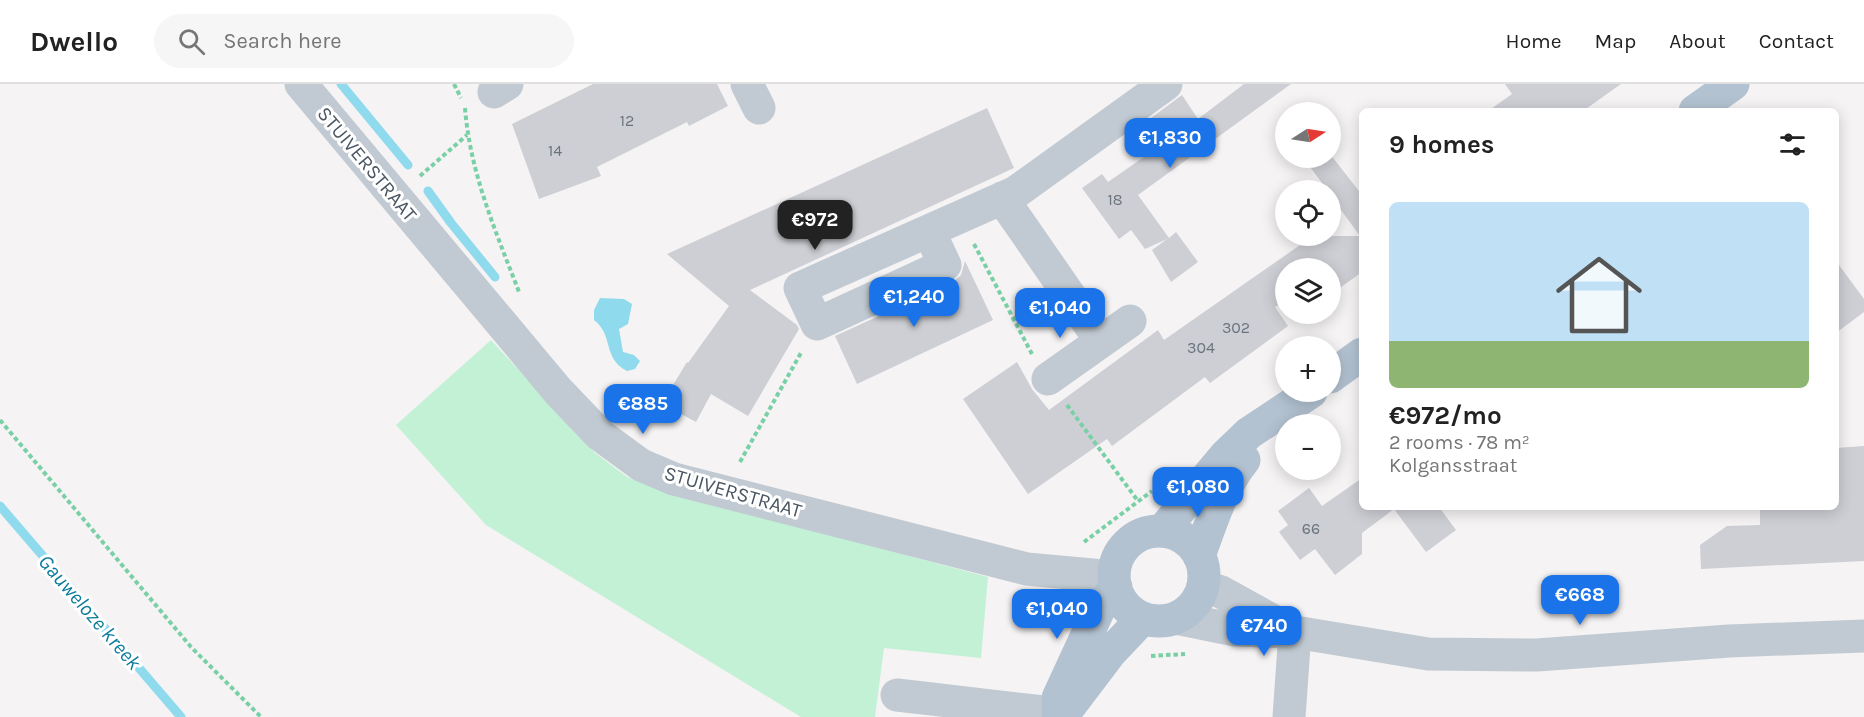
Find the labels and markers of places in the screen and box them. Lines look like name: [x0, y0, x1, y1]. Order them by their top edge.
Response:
pin: €1,830: [1121, 118, 1219, 169]
pin: €972: [779, 200, 851, 251]
pin: €1,240: [865, 277, 963, 328]
pin: €1,040: [1011, 288, 1109, 339]
pin: €885: [607, 384, 679, 435]
pin: €1,080: [1149, 467, 1247, 518]
pin: €668: [1544, 575, 1616, 626]
pin: €1,040: [1008, 589, 1106, 640]
pin: €740: [1228, 606, 1300, 657]

